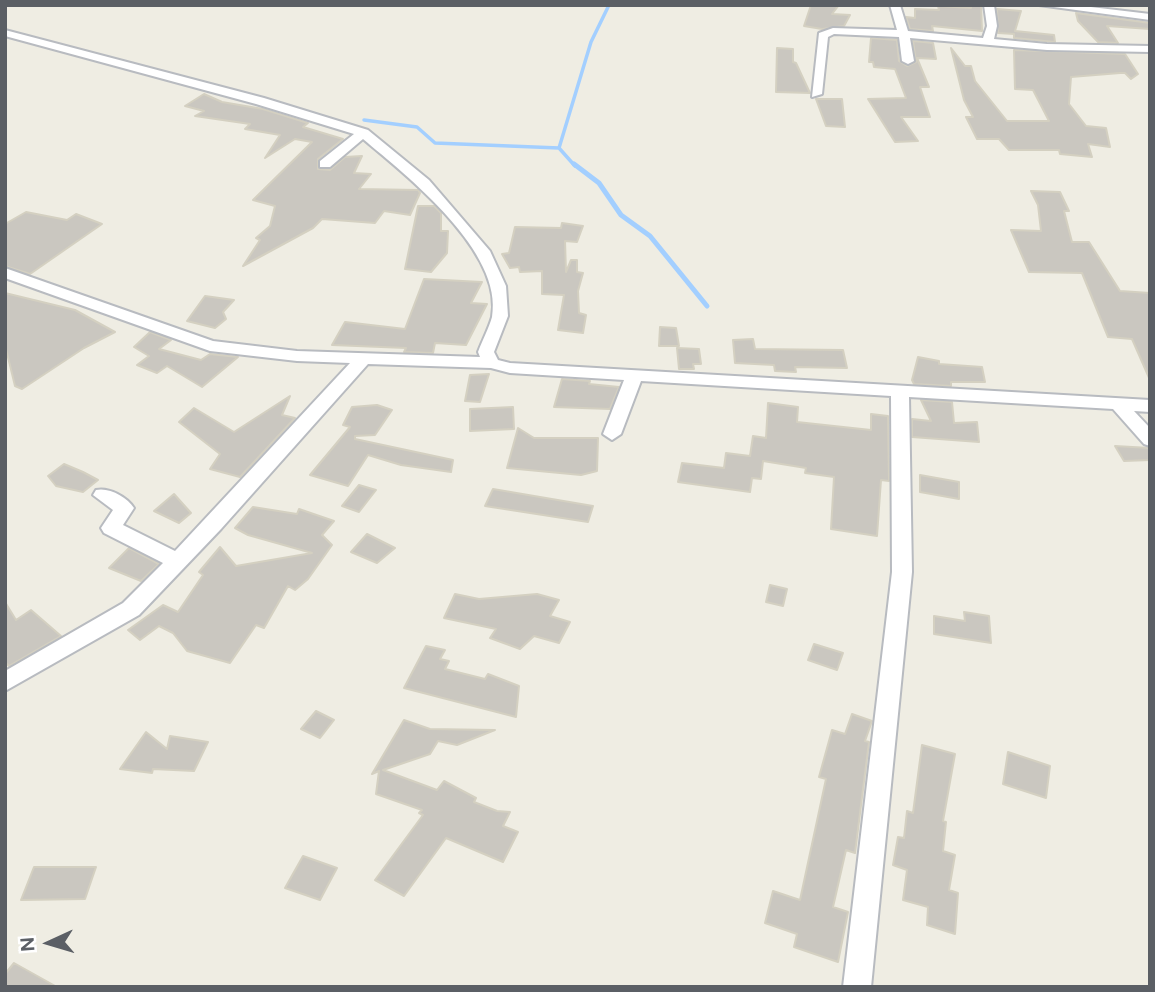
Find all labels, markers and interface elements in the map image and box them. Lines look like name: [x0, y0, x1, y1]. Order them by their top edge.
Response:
north arrow: [14, 908, 84, 978]
text: N: [16, 936, 40, 953]

